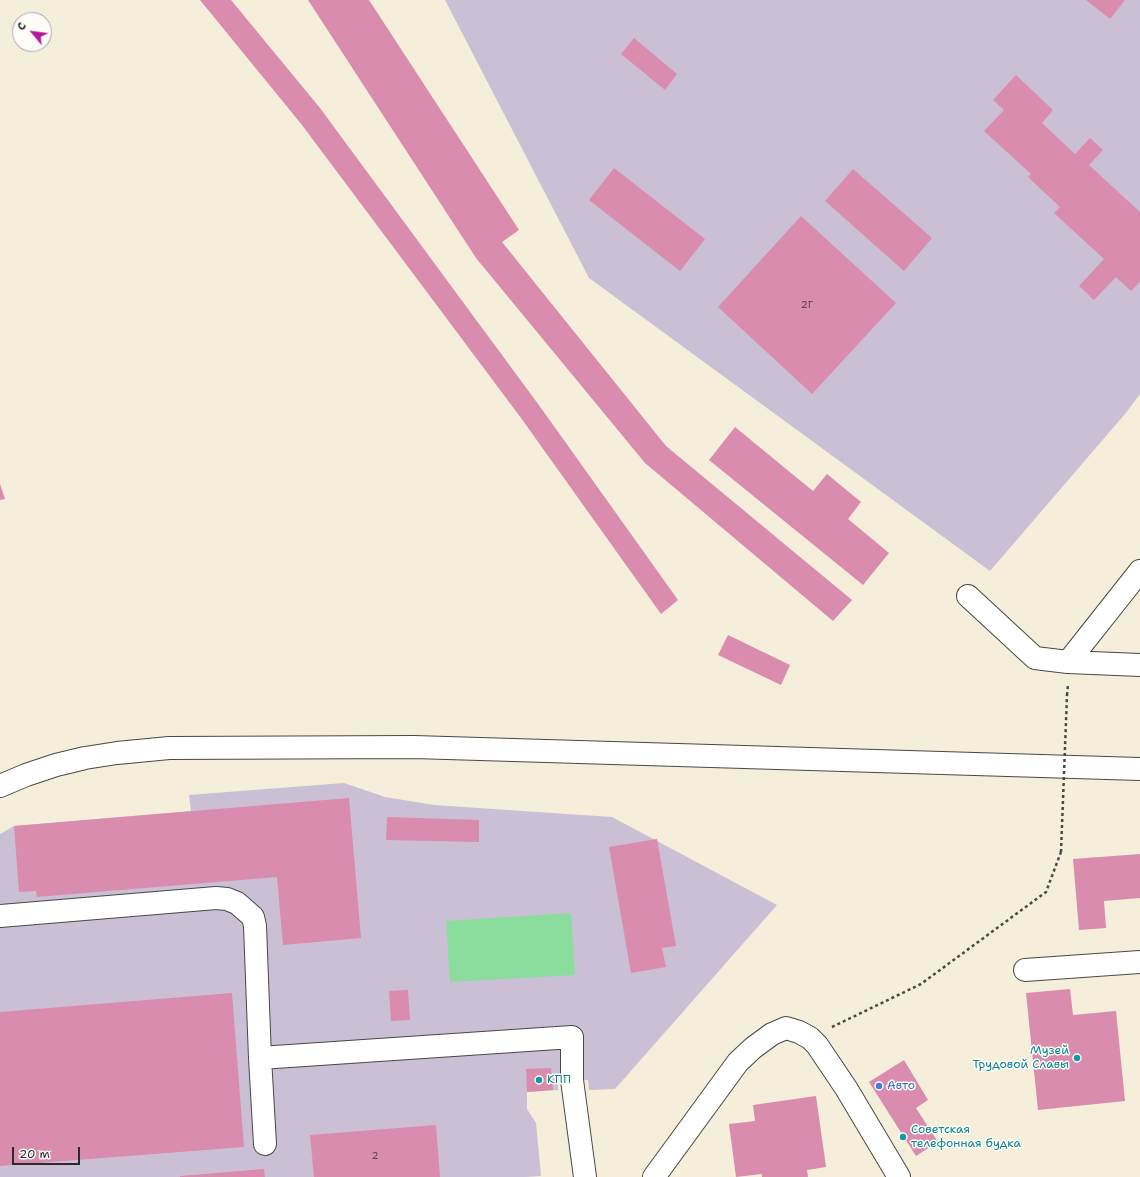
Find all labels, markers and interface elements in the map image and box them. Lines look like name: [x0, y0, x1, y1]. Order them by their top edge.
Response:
north arrow: [12, 12, 52, 52]
text: С: [14, 20, 30, 33]
house number: 2Г: [801, 299, 813, 311]
place label: Музей Трудовой Славы: [972, 1044, 1069, 1072]
marker: Музей Трудовой Славы: [1072, 1053, 1082, 1063]
place label: КПП: [547, 1073, 571, 1087]
marker: КПП: [534, 1075, 544, 1085]
place label: Авто: [887, 1079, 915, 1093]
marker: Авто: [874, 1081, 884, 1091]
place label: Советская телефонная будка: [911, 1123, 1021, 1151]
marker: Советская телефонная будка: [898, 1132, 908, 1142]
scale bar: [14, 1139, 82, 1165]
text: 20 m: [19, 1146, 50, 1162]
house number: 2: [372, 1150, 378, 1162]

